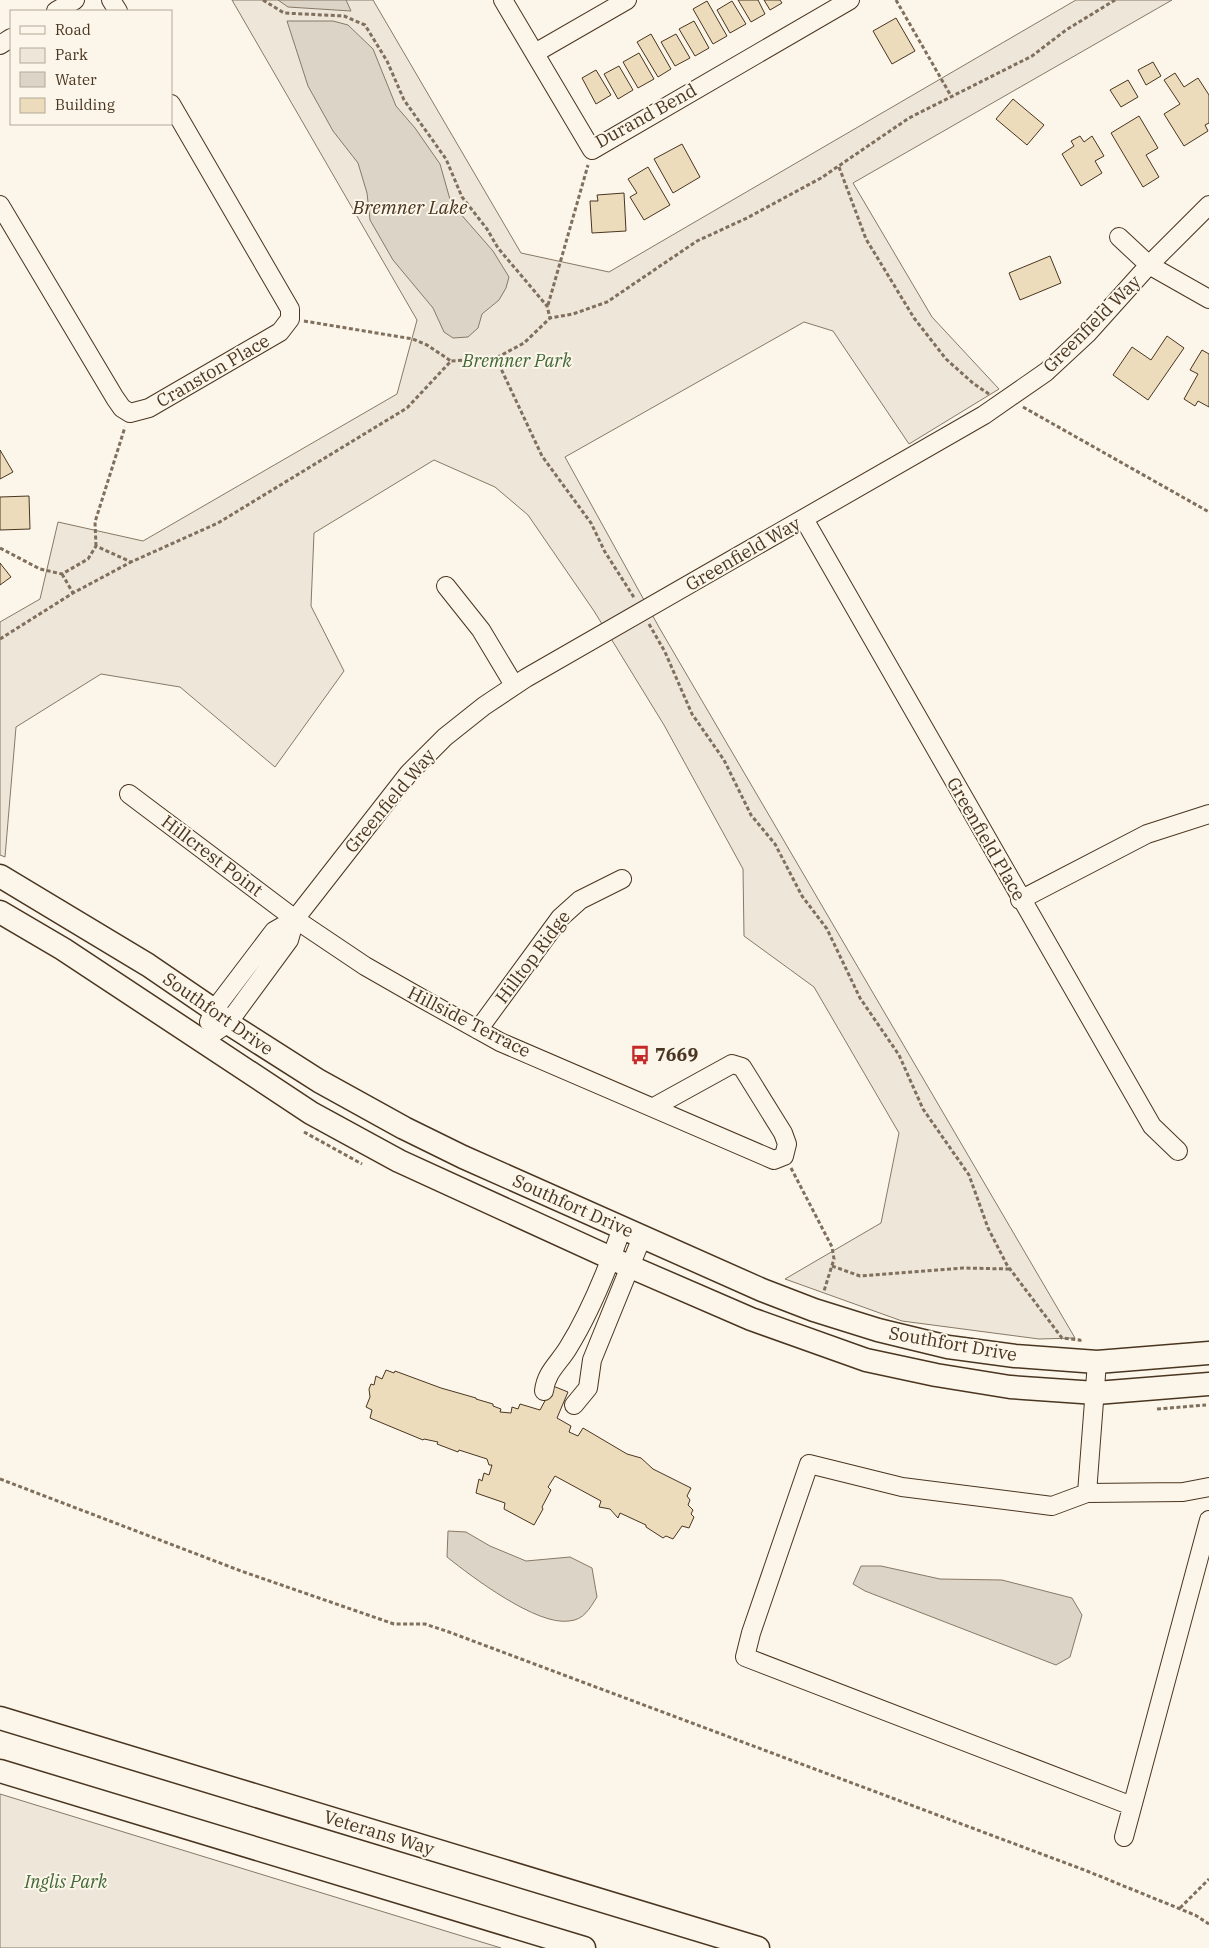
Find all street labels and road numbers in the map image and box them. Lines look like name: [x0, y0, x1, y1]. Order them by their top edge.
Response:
street label: Durand Bend: [591, 78, 701, 153]
street label: Greenfield Way: [1038, 270, 1146, 377]
street label: Cranston Place: [152, 329, 273, 412]
street label: Greenfield Way: [681, 511, 805, 596]
street label: Greenfield Way: [339, 744, 440, 857]
street label: Greenfield Place: [942, 773, 1031, 904]
street label: Hillcrest Point: [157, 810, 268, 901]
street label: Hilltop Ridge: [490, 906, 575, 1008]
street label: Southfort Drive: [159, 967, 278, 1060]
street label: Hillside Terrace: [404, 981, 535, 1062]
street label: Southfort Drive: [509, 1169, 637, 1242]
street label: Southfort Drive: [887, 1321, 1019, 1366]
street label: Veterans Way: [321, 1805, 438, 1860]

